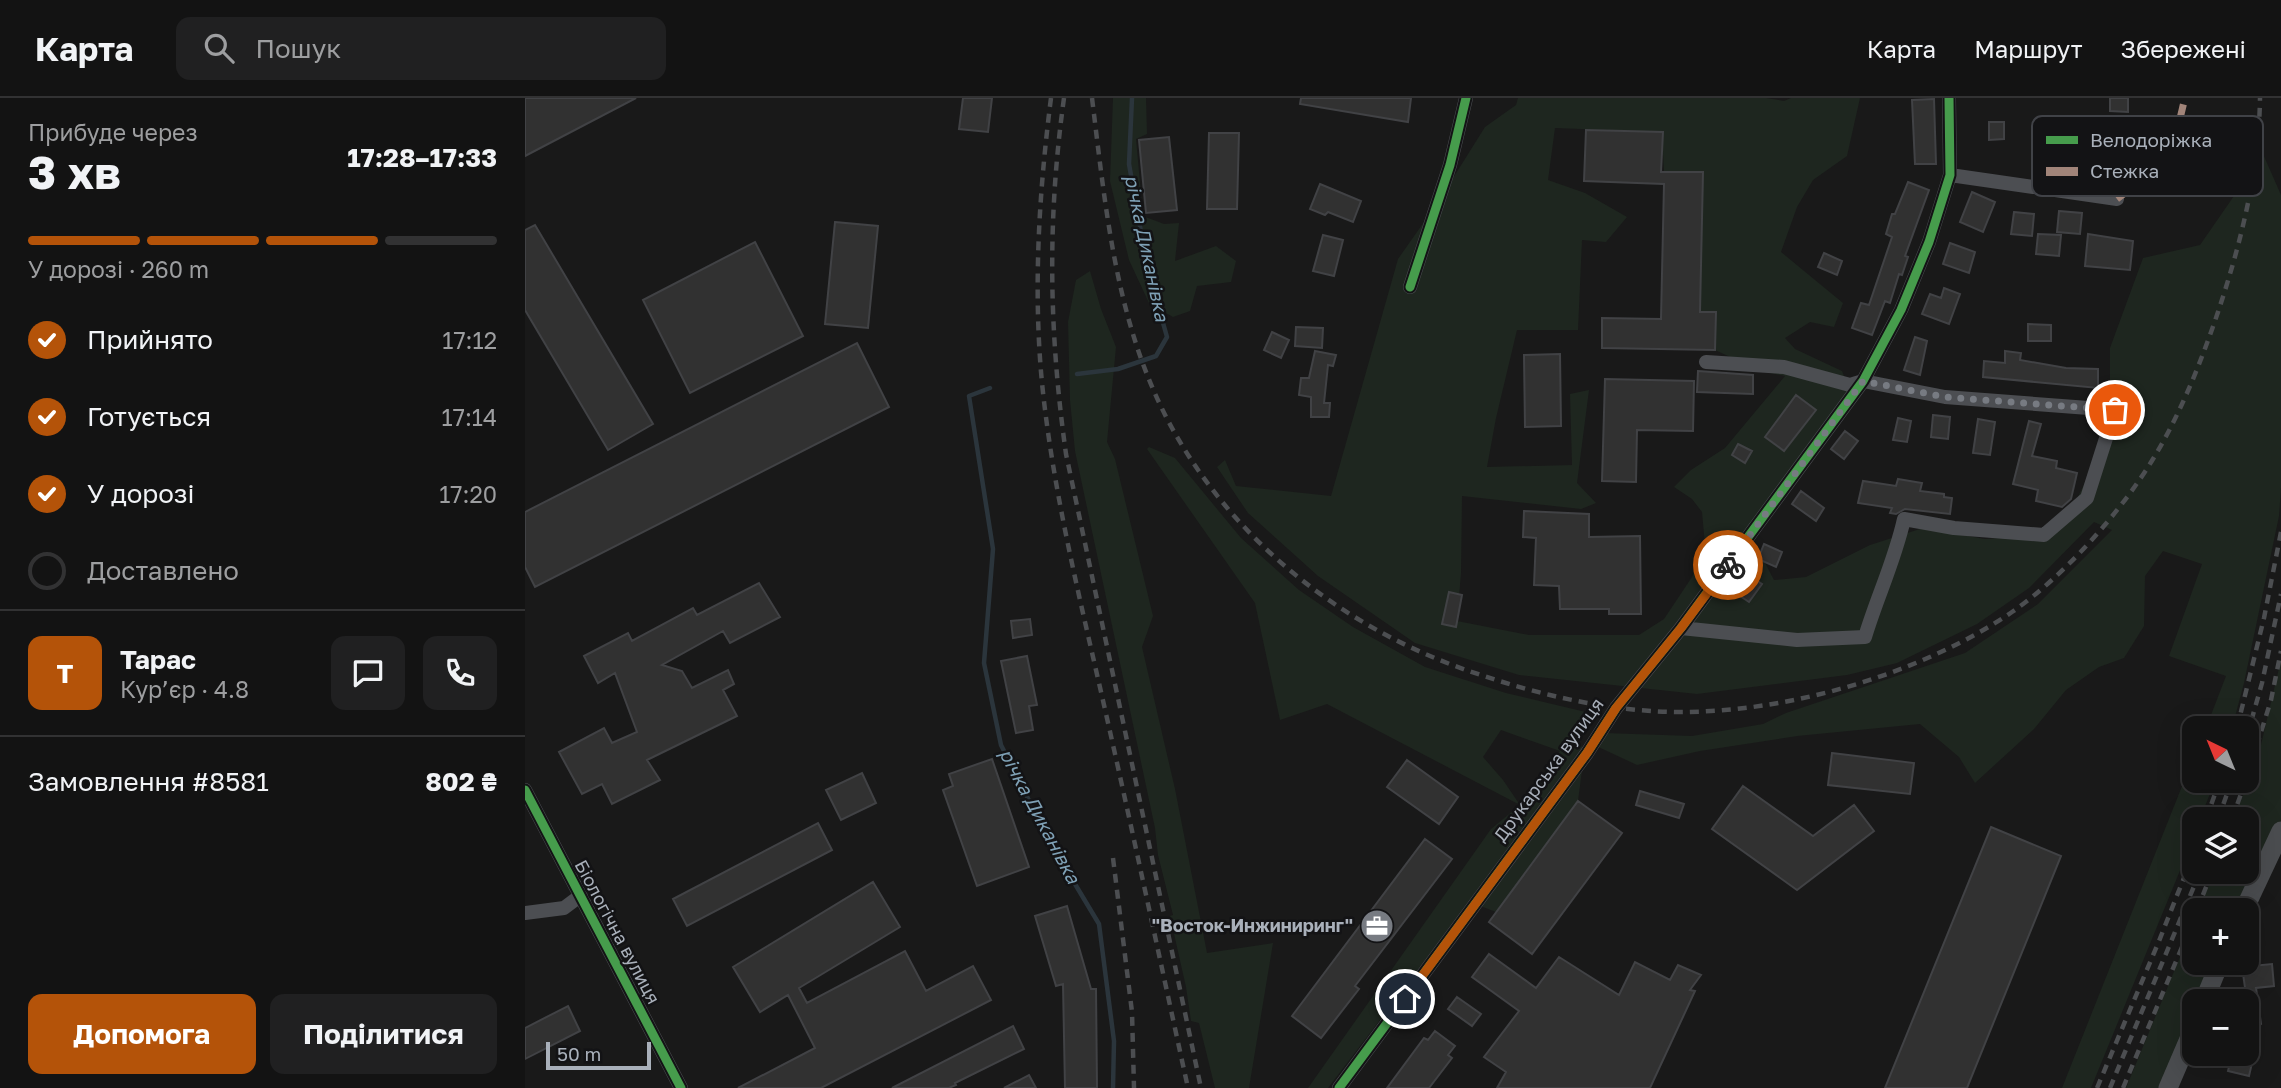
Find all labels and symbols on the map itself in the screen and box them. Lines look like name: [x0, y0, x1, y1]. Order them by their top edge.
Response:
legend: [2032, 116, 2263, 196]
text: Велодоріжка: [2090, 128, 2212, 151]
text: Стежка: [2090, 159, 2159, 182]
water label: річка Диканівка: [1121, 172, 1175, 325]
pin: [2085, 380, 2145, 440]
courier: [1693, 530, 1763, 600]
street label: Друкарська вулиця: [1489, 693, 1608, 845]
north arrow: [2182, 716, 2259, 793]
water label: річка Диканівка: [995, 744, 1086, 888]
street label: Біологічна вулиця: [571, 856, 665, 1007]
office icon: "Восток-Инжиниринг": [1358, 907, 1396, 945]
place label: "Восток-Инжиниринг": [1152, 914, 1353, 936]
pin: [1375, 969, 1435, 1029]
scale bar: [546, 1039, 651, 1071]

